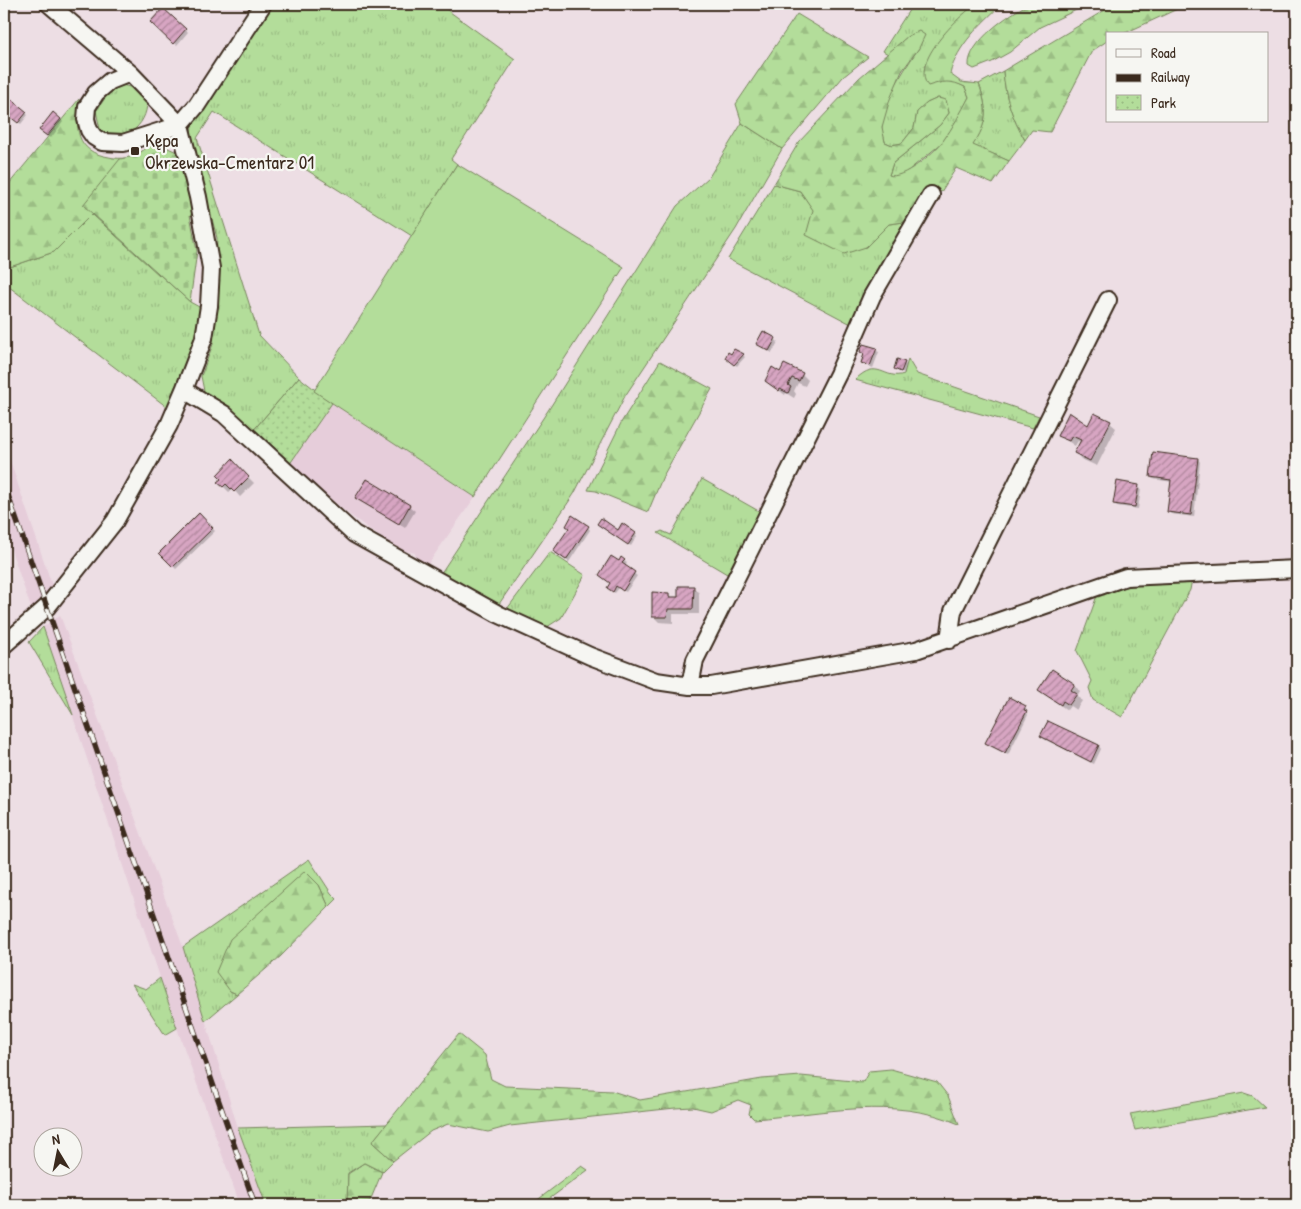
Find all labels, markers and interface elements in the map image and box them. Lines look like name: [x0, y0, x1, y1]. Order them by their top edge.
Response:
legend: [1106, 32, 1268, 122]
text: Road: [1151, 42, 1176, 63]
text: Railway: [1151, 66, 1190, 87]
text: Park: [1151, 92, 1176, 113]
place label: Kępa Okrzewska-Cmentarz 01: [145, 127, 314, 175]
marker: Kępa Okrzewska-Cmentarz 01: [129, 145, 141, 157]
north arrow: [32, 1126, 82, 1176]
text: N: [50, 1129, 62, 1149]

